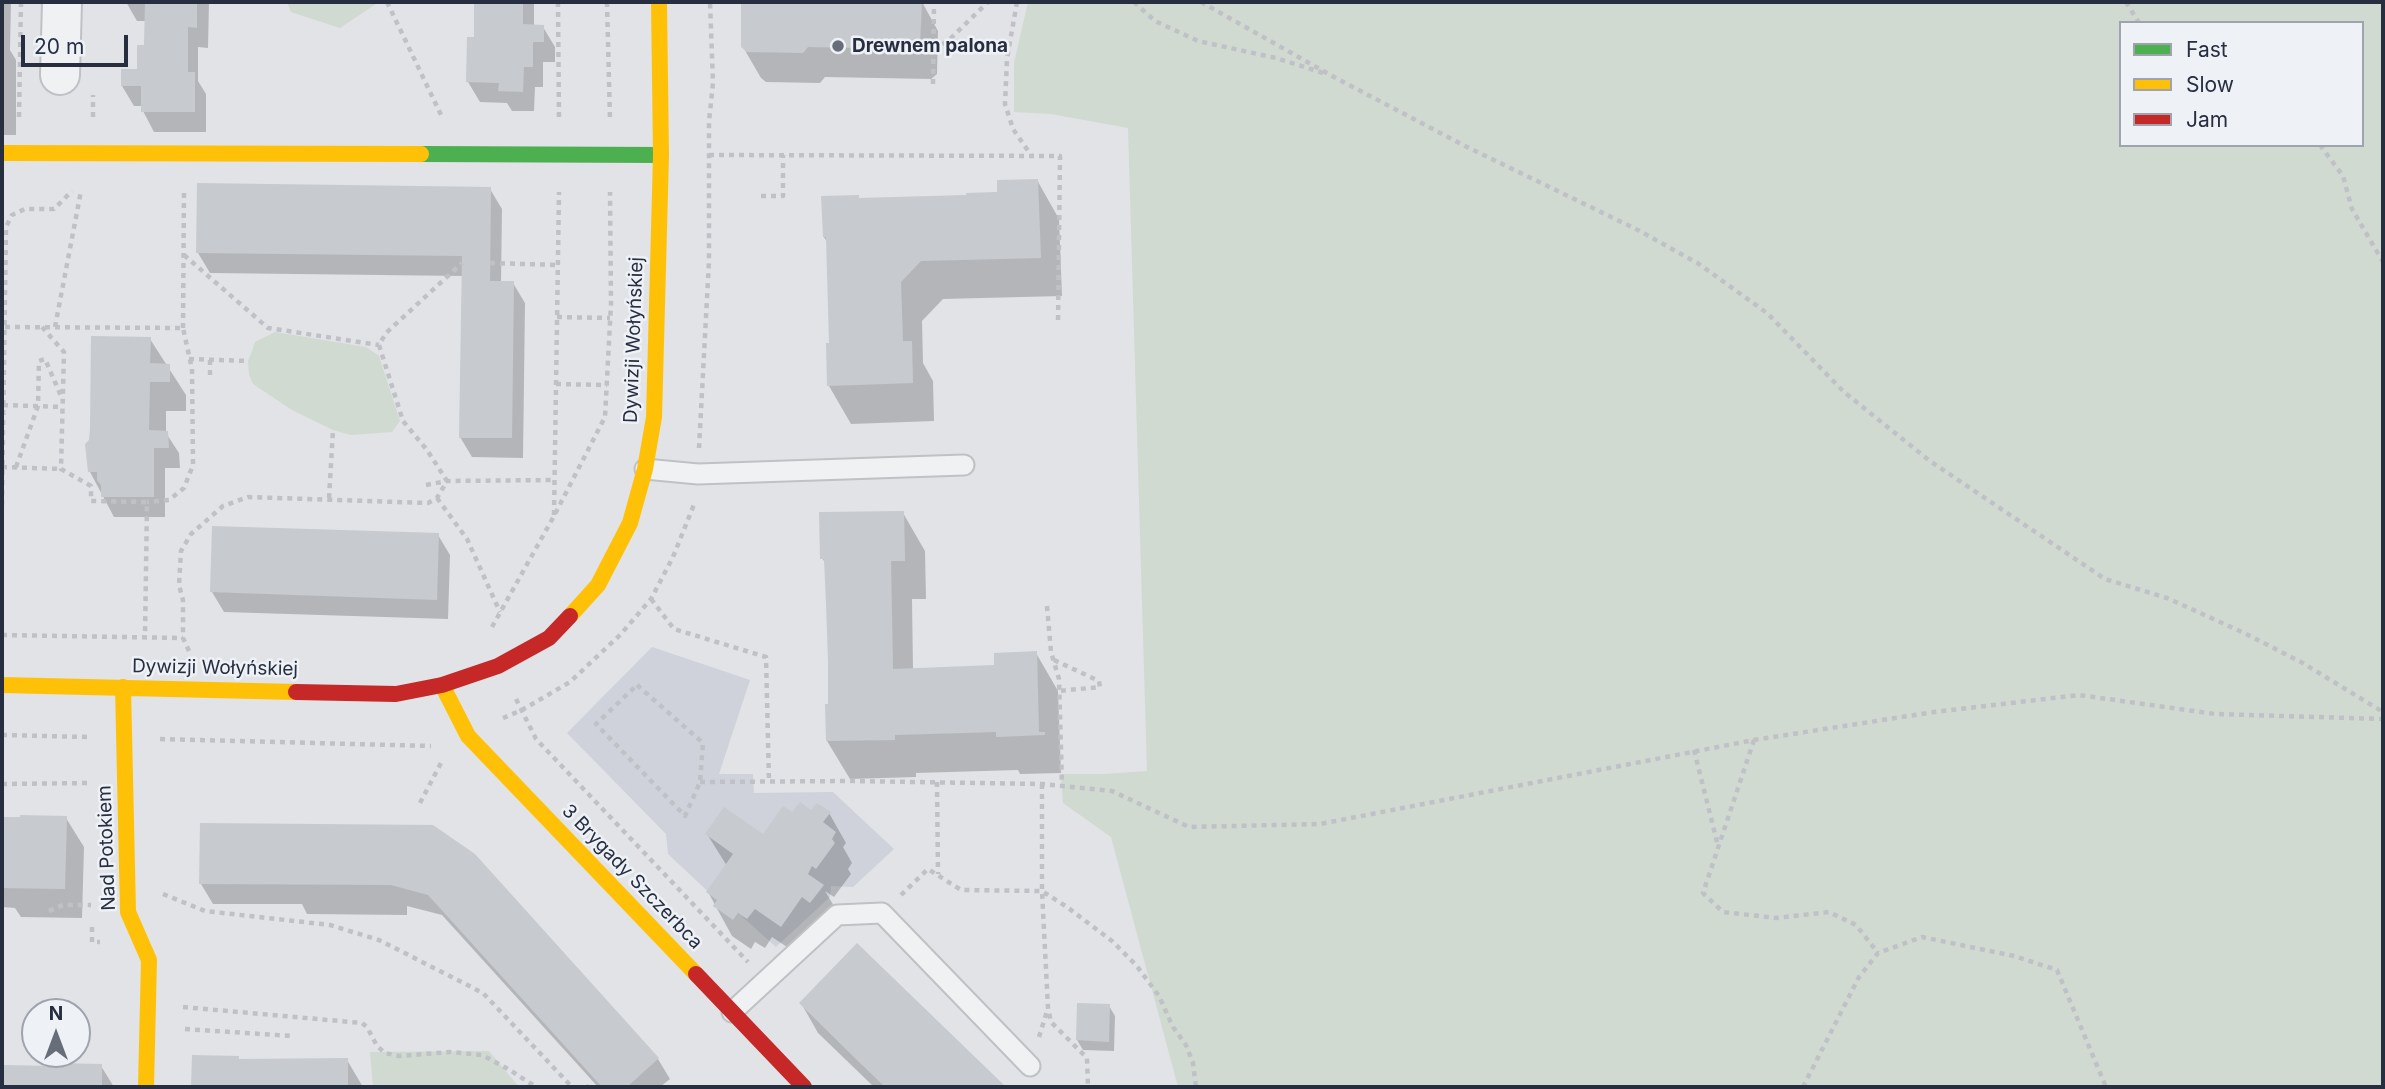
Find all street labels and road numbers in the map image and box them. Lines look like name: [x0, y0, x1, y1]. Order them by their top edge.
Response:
street label: Dywizji Wołyńskiej: [620, 257, 648, 423]
street label: Dywizji Wołyńskiej: [132, 655, 298, 681]
street label: Nad Potokiem: [93, 785, 121, 911]
street label: 3 Brygady Szczerbca: [557, 800, 707, 954]

